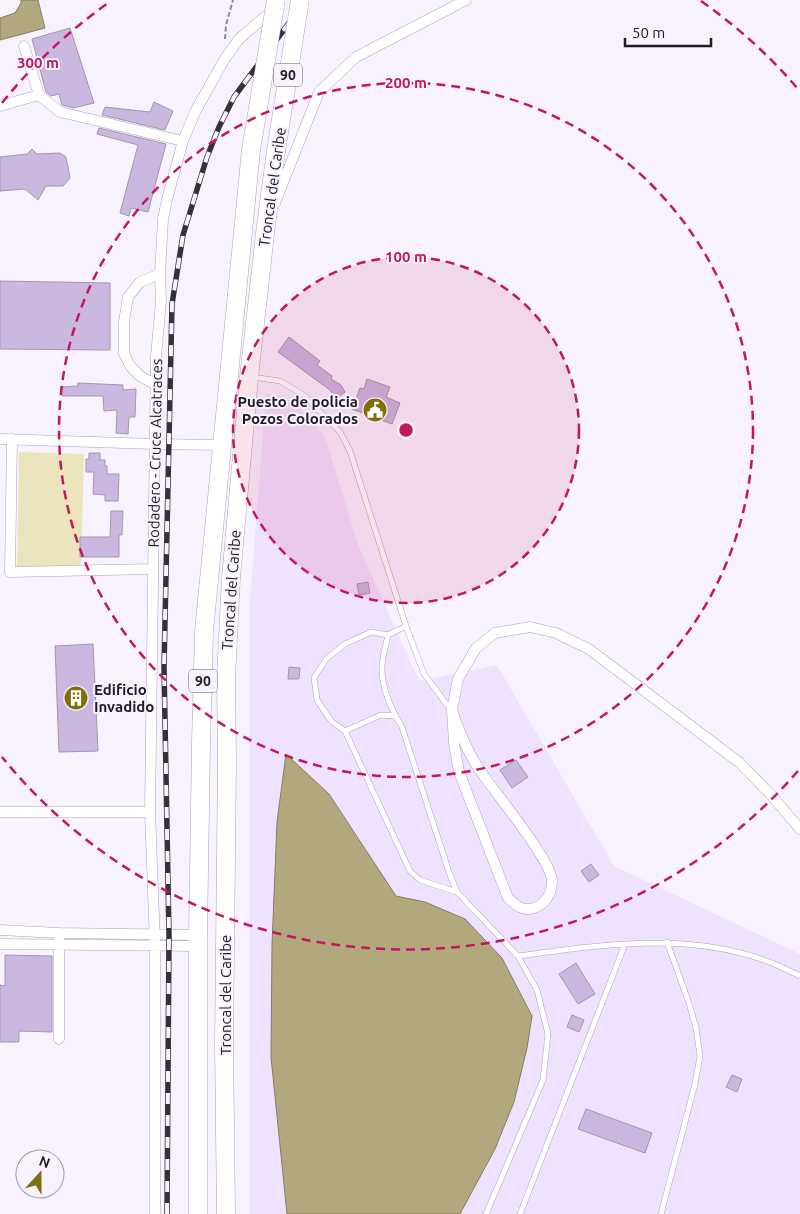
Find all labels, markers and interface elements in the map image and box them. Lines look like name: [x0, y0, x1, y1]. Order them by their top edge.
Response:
scale bar: [625, 15, 711, 47]
text: 50 m: [632, 24, 665, 41]
text: 300 m: [17, 54, 59, 71]
road number: 90: [274, 64, 302, 86]
text: 200 m: [385, 74, 427, 91]
street label: Troncal del Caribe: [255, 126, 289, 248]
text: 100 m: [385, 248, 427, 265]
street label: Rodadero - Cruce Alcatraces: [145, 359, 165, 547]
place label: Puesto de policia Pozos Colorados: [238, 393, 358, 427]
public building icon: Puesto de policia Pozos Colorados: [362, 397, 388, 423]
centre of rings: [397, 421, 415, 439]
street label: Troncal del Caribe: [218, 529, 244, 651]
road number: 90: [189, 669, 217, 692]
place label: Edificio Invadido: [94, 681, 154, 715]
building icon: Edificio Invadido: [63, 685, 89, 711]
street label: Troncal del Caribe: [217, 935, 234, 1055]
north arrow: [15, 1149, 65, 1199]
text: N: [37, 1153, 52, 1171]

